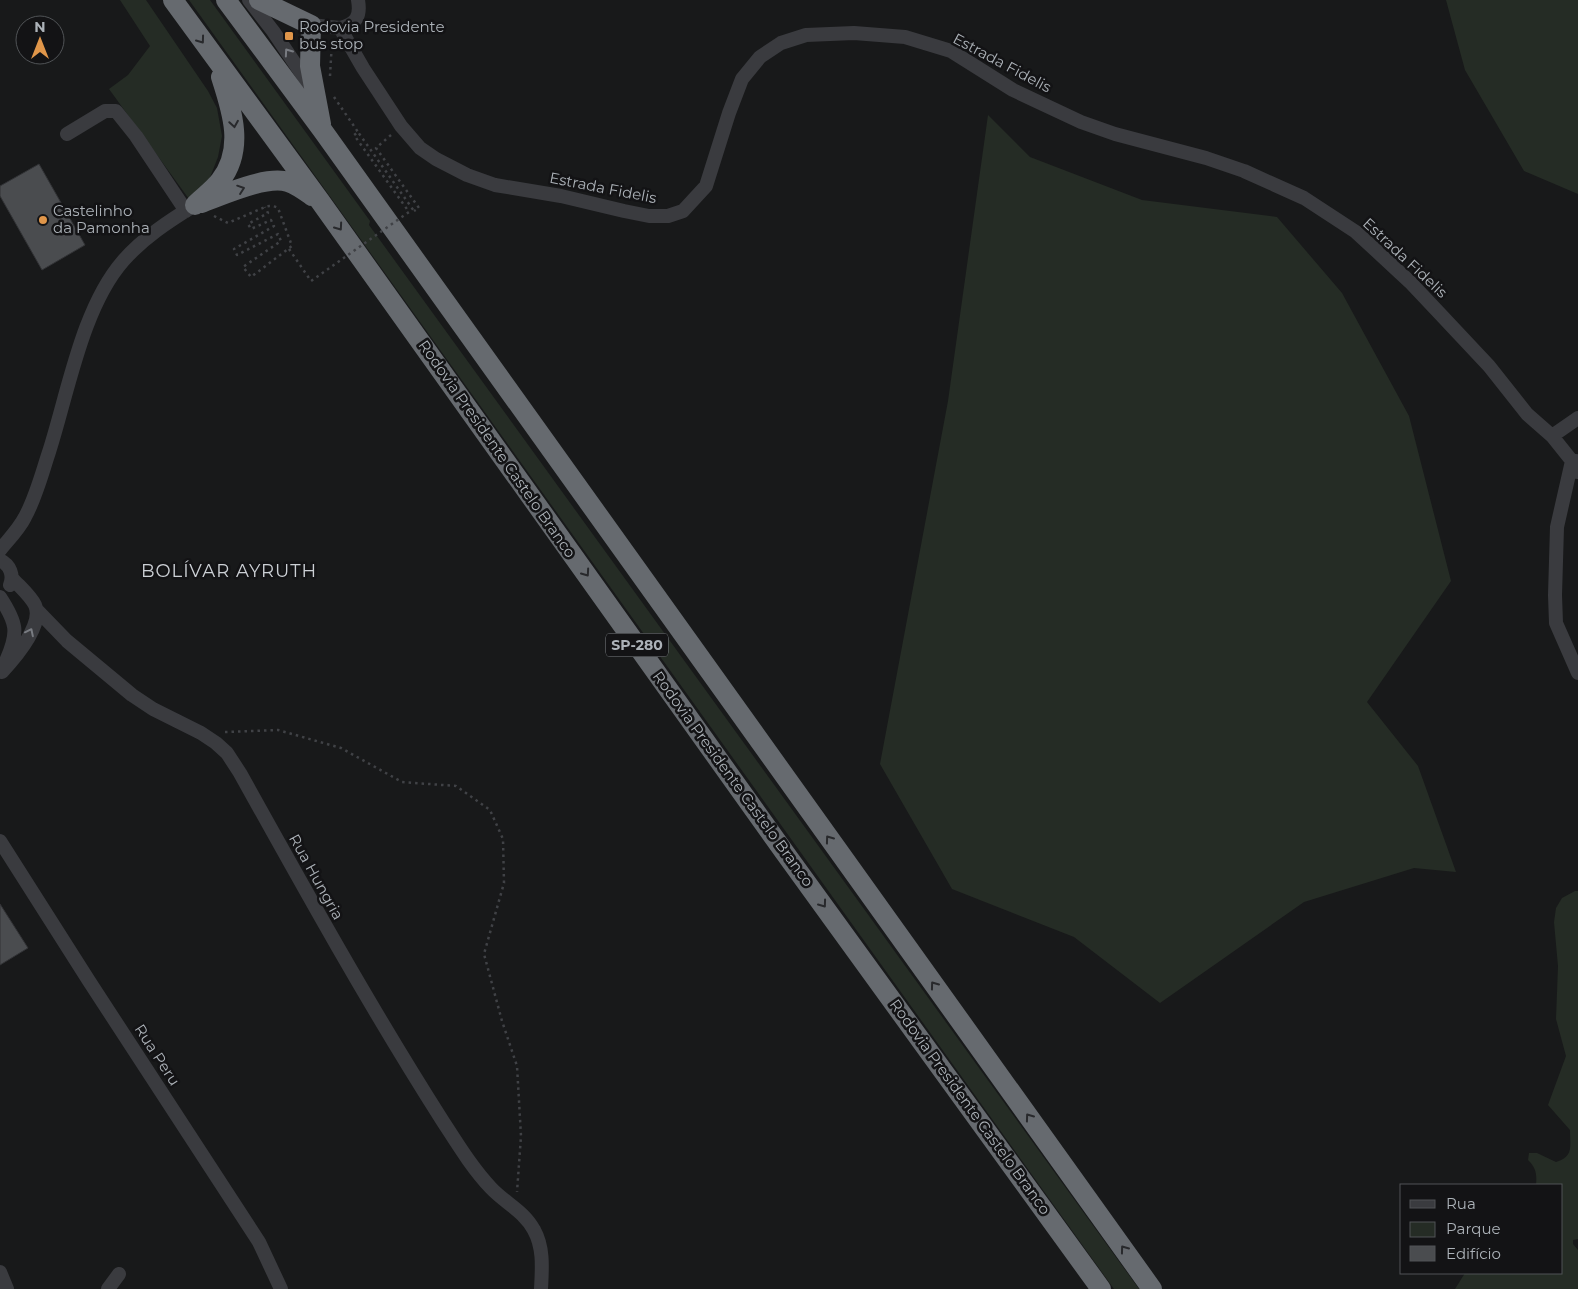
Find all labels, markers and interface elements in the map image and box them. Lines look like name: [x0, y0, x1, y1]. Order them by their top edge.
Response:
north arrow: [15, 15, 65, 65]
place label: Rodovia Presidente bus stop: [299, 17, 444, 53]
text: N: [34, 18, 46, 36]
street label: Estrada Fidelis: [950, 29, 1055, 96]
marker: Rodovia Presidente bus stop: [283, 30, 295, 42]
one-way arrow: [195, 34, 204, 43]
one-way arrow: [285, 48, 294, 58]
one-way arrow: [228, 120, 238, 129]
street label: Estrada Fidelis: [548, 168, 658, 207]
one-way arrow: [236, 185, 245, 195]
place label: Castelinho da Pamonha: [53, 201, 150, 237]
marker: Castelinho da Pamonha: [37, 214, 49, 226]
street label: Estrada Fidelis: [1359, 214, 1452, 302]
one-way arrow: [333, 221, 342, 231]
street label: Rodovia Presidente Castelo Branco: [415, 336, 580, 561]
district label: BOLÍVAR AYRUTH: [141, 560, 317, 582]
one-way arrow: [580, 567, 589, 577]
one-way arrow: [24, 628, 35, 637]
road number: SP-280: [606, 634, 668, 656]
street label: Rodovia Presidente Castelo Branco: [649, 667, 818, 890]
street label: Rua Hungria: [285, 831, 348, 923]
one-way arrow: [826, 835, 835, 845]
one-way arrow: [817, 898, 825, 907]
one-way arrow: [931, 981, 940, 991]
street label: Rodovia Presidente Castelo Branco: [886, 995, 1055, 1218]
street label: Rua Peru: [131, 1020, 184, 1089]
one-way arrow: [1026, 1113, 1035, 1123]
legend: [1400, 1184, 1563, 1274]
text: Rua: [1446, 1194, 1476, 1213]
text: Parque: [1446, 1219, 1501, 1238]
text: Edifício: [1446, 1244, 1501, 1263]
one-way arrow: [1121, 1246, 1130, 1255]

